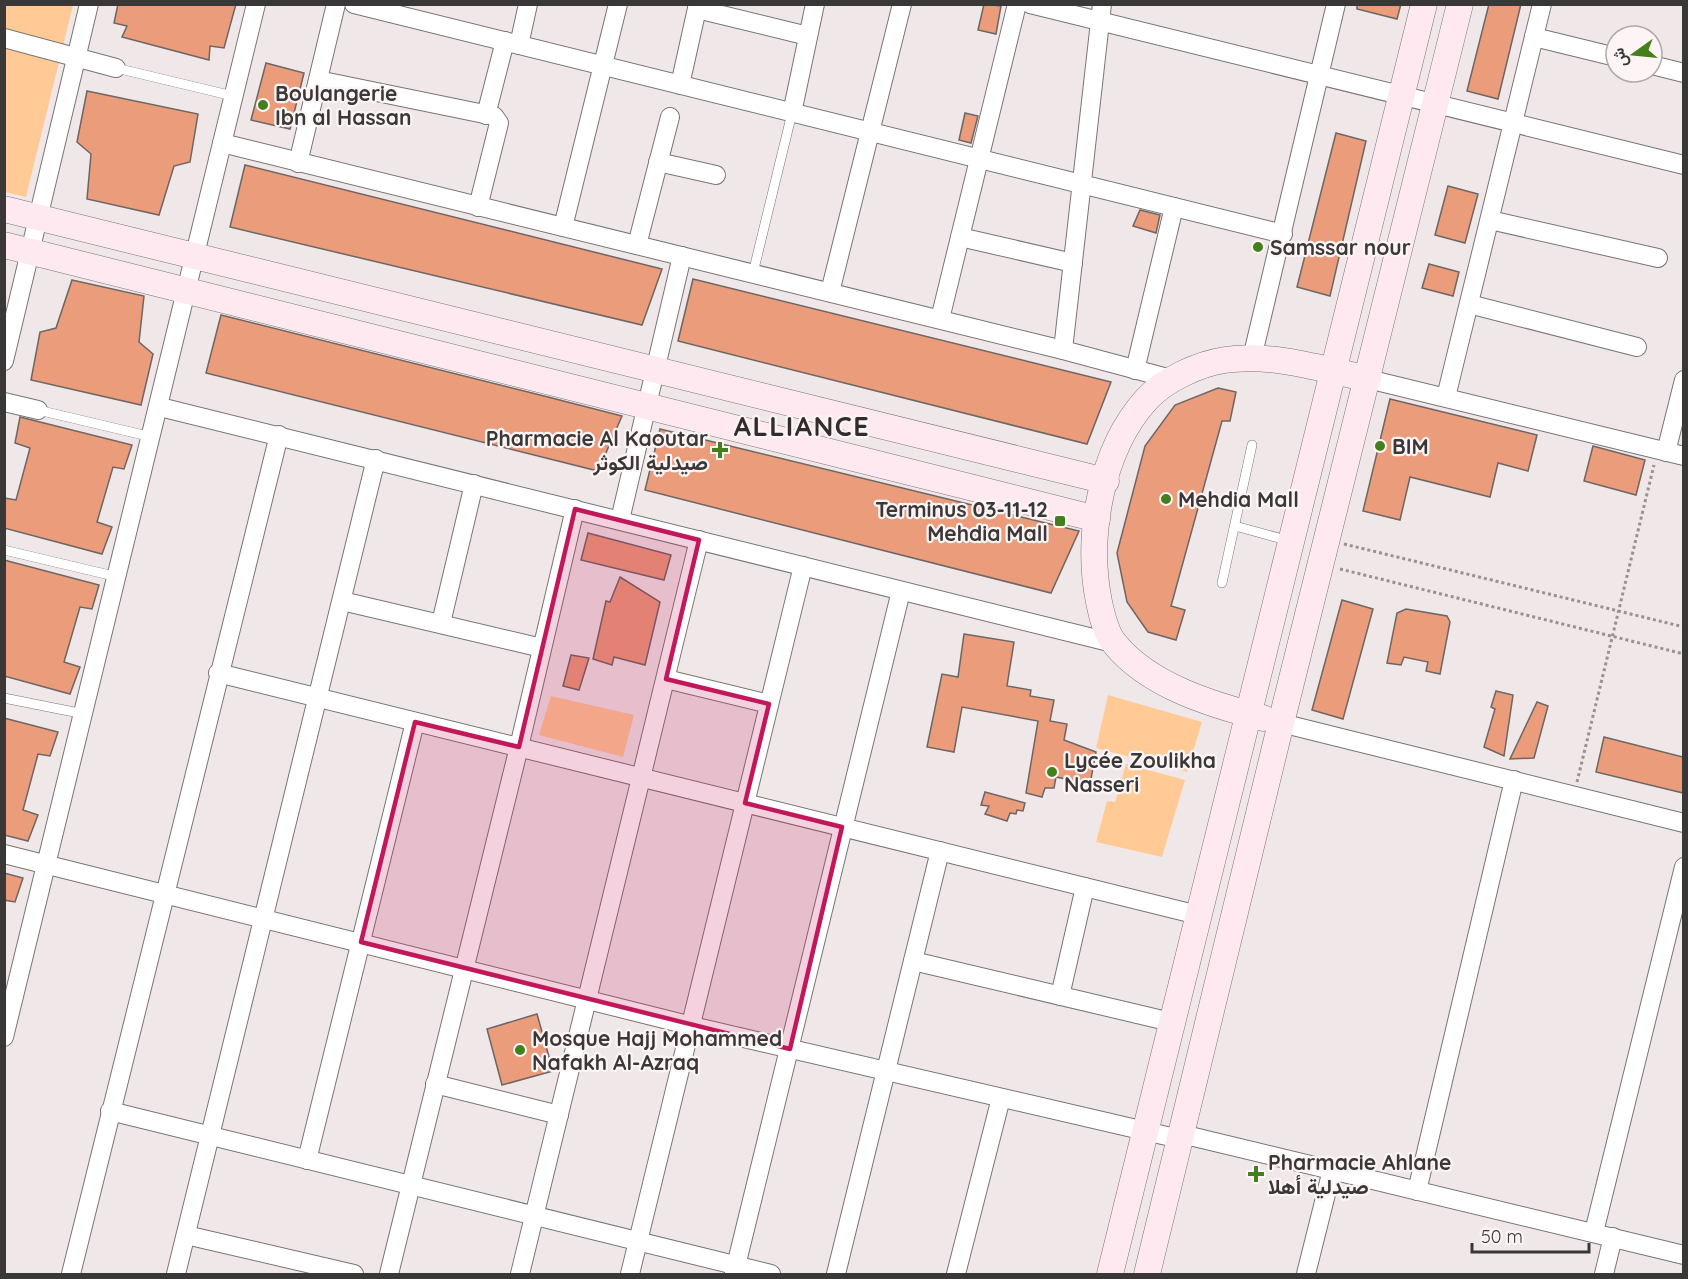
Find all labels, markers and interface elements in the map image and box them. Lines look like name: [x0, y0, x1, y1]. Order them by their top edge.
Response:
north arrow: [1604, 24, 1664, 84]
text: ش: [1607, 46, 1632, 70]
place label: Boulangerie Ibn al Hassan: [275, 80, 412, 130]
marker: Boulangerie Ibn al Hassan: [256, 98, 270, 112]
place label: Samssar nour: [1270, 234, 1411, 260]
marker: Samssar nour: [1251, 240, 1265, 254]
district label: ALLIANCE: [734, 409, 870, 443]
place label: Pharmacie Al Kaoutar صيدلية الكوثر: [486, 425, 708, 476]
place label: BIM: [1392, 433, 1429, 459]
marker: BIM: [1373, 439, 1387, 453]
marker: Pharmacie Al Kaoutar صيدلية الكوثر: [713, 443, 727, 457]
place label: Mehdia Mall: [1178, 486, 1299, 512]
marker: Mehdia Mall: [1159, 492, 1173, 506]
place label: Terminus 03-11-12 Mehdia Mall: [875, 496, 1048, 546]
marker: Terminus 03-11-12 Mehdia Mall: [1053, 514, 1067, 528]
place label: Lycée Zoulikha Nasseri: [1064, 747, 1216, 797]
marker: Lycée Zoulikha Nasseri: [1045, 765, 1059, 779]
place label: Mosque Hajj Mohammed Nafakh Al-Azraq: [532, 1025, 782, 1075]
marker: Mosque Hajj Mohammed Nafakh Al-Azraq: [513, 1043, 527, 1057]
place label: Pharmacie Ahlane صيدلية أهلا: [1268, 1149, 1451, 1199]
marker: Pharmacie Ahlane صيدلية أهلا: [1249, 1167, 1263, 1181]
scale bar: [1472, 1216, 1589, 1254]
text: 50 m: [1481, 1225, 1523, 1248]

